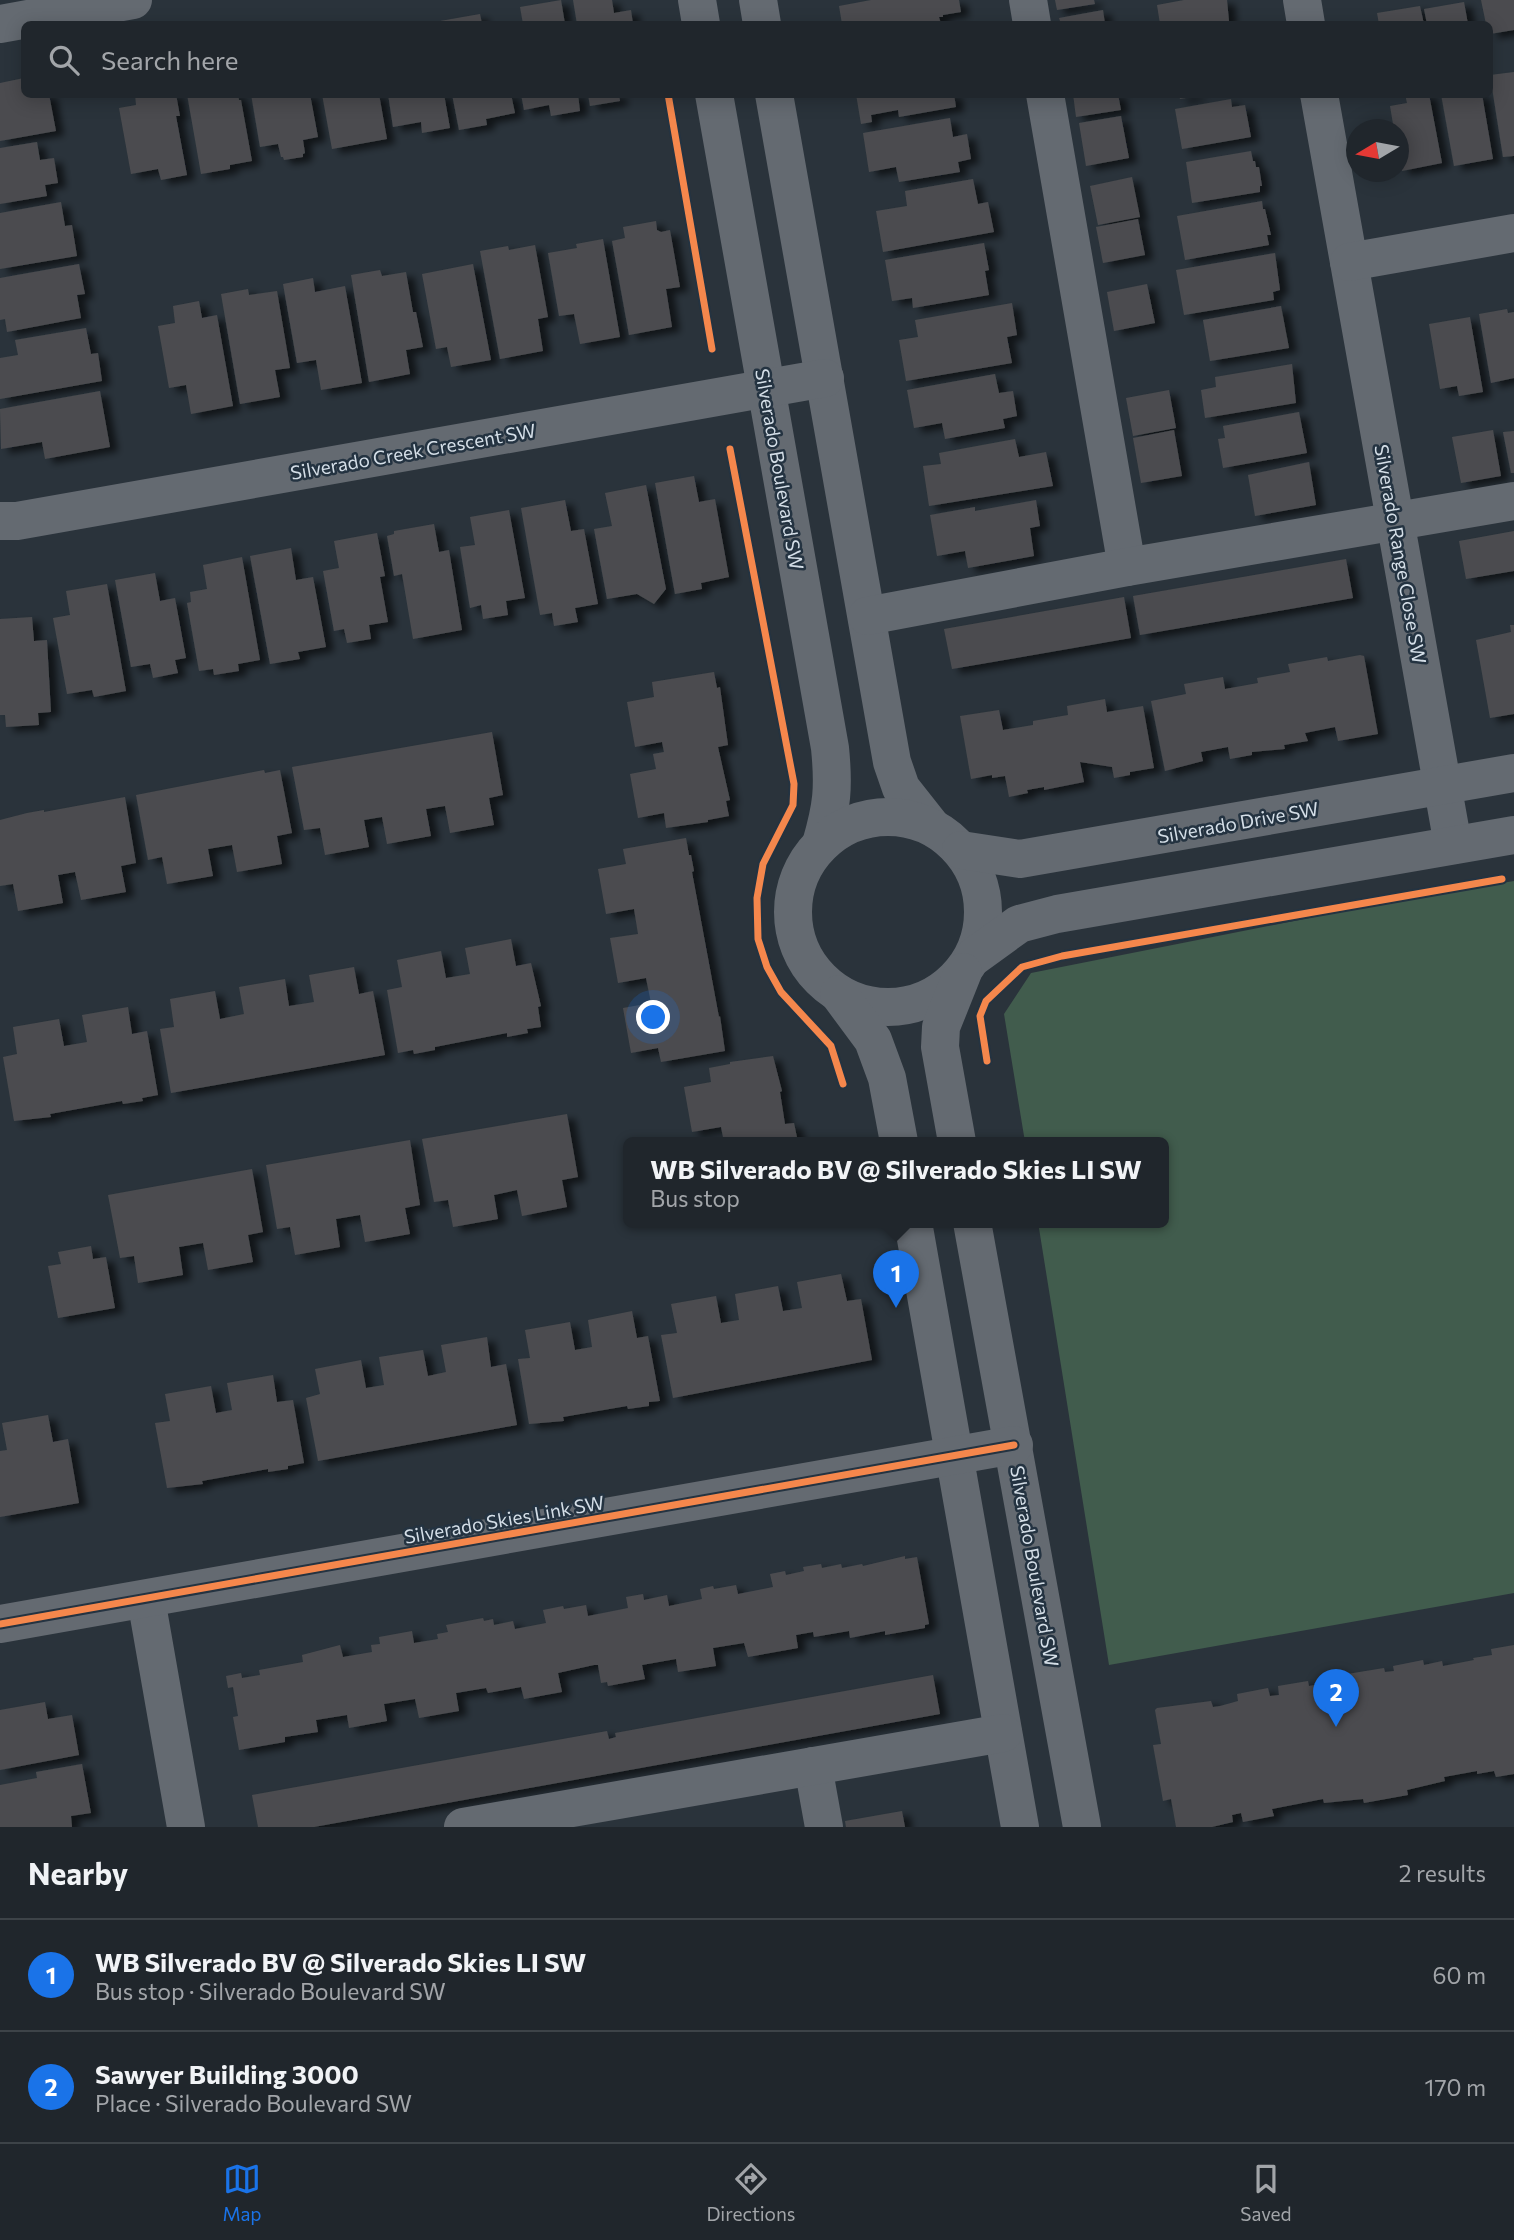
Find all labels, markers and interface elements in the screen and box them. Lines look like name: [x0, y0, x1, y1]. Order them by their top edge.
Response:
search box: [21, 21, 1493, 98]
icon: search: [45, 41, 83, 79]
text: Search here: [101, 44, 239, 75]
north arrow: [1346, 119, 1409, 182]
street label: Silverado Boulevard SW: [751, 367, 809, 571]
street label: Silverado Creek Crescent SW: [289, 418, 537, 484]
street label: Silverado Range Close SW: [1370, 443, 1432, 665]
street label: Silverado Drive SW: [1156, 796, 1320, 848]
your location: [636, 1000, 670, 1034]
popup: [623, 1137, 1169, 1228]
text: WB Silverado BV @ Silverado Skies LI SW: [650, 1153, 1142, 1184]
text: Bus stop: [650, 1184, 740, 1212]
pin: 1: [873, 1250, 919, 1308]
street label: Silverado Boulevard SW: [1006, 1464, 1064, 1668]
street label: Silverado Skies Link SW: [402, 1490, 606, 1548]
pin: 2: [1313, 1669, 1359, 1727]
text: Nearby: [28, 1854, 128, 1891]
text: 2 results: [1399, 1859, 1486, 1887]
text: WB Silverado BV @ Silverado Skies LI SW: [95, 1946, 586, 1977]
text: 1: [46, 1961, 56, 1989]
text: 60 m: [1433, 1961, 1486, 1989]
text: Bus stop · Silverado Boulevard SW: [95, 1977, 446, 2005]
text: Sawyer Building 3000: [95, 2058, 359, 2089]
text: 2: [44, 2073, 58, 2101]
text: 170 m: [1425, 2073, 1486, 2101]
text: Place · Silverado Boulevard SW: [95, 2089, 412, 2117]
tab: Map: [222, 2160, 262, 2225]
tab: Directions: [706, 2160, 796, 2225]
tab: Saved: [1240, 2160, 1292, 2225]

